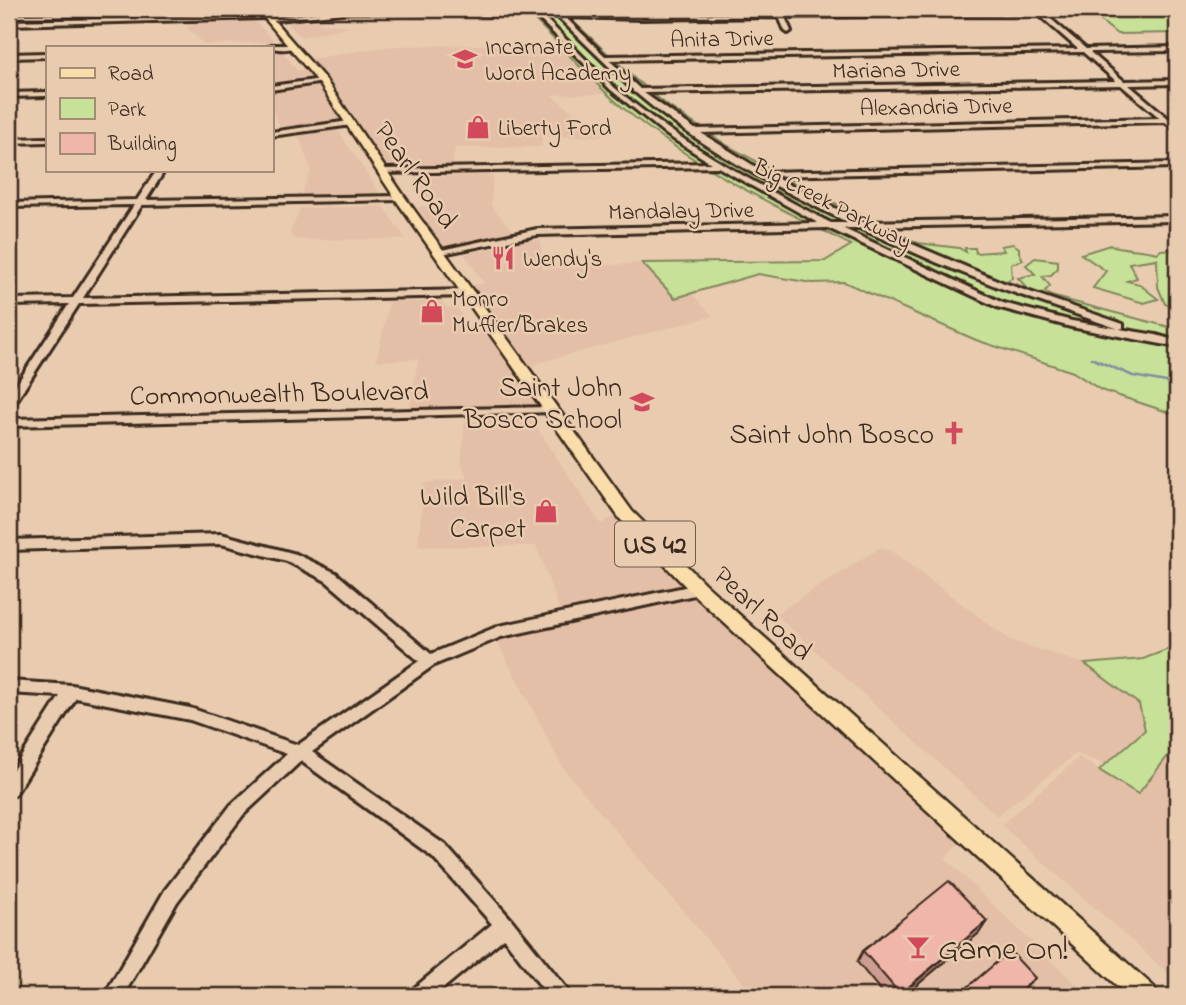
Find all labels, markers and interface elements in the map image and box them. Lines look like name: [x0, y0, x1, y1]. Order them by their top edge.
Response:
street label: Anita Drive: [670, 23, 775, 58]
place label: Incarnate Word Academy: [485, 32, 631, 93]
school or university icon: Incarnate Word Academy: [451, 45, 479, 73]
legend: [46, 46, 273, 172]
street label: Mariana Drive: [832, 54, 961, 89]
text: Road: [108, 60, 154, 90]
street label: Alexandria Drive: [859, 91, 1013, 126]
text: Park: [108, 96, 147, 126]
shop icon: Liberty Ford: [464, 113, 492, 141]
place label: Liberty Ford: [498, 113, 611, 148]
street label: Pearl Road: [362, 114, 466, 239]
text: Building: [107, 130, 177, 162]
street label: Big Creek Parkway: [745, 151, 917, 261]
street label: Mandalay Drive: [608, 195, 755, 232]
restaurant icon: Wendy's: [489, 244, 517, 272]
place label: Wendy's: [523, 244, 602, 279]
place label: Monro Muffler/Brakes: [452, 284, 588, 343]
shop icon: Monro Muffler/Brakes: [418, 297, 446, 325]
place label: Saint John Bosco School: [463, 369, 622, 442]
street label: Commonwealth Boulevard: [129, 372, 429, 419]
school or university icon: Saint John Bosco School: [628, 388, 656, 416]
place label: Saint John Bosco: [730, 416, 934, 457]
church icon: Saint John Bosco: [940, 419, 968, 447]
place label: Wild Bill's Carpet: [420, 478, 526, 551]
shop icon: Wild Bill's Carpet: [532, 497, 560, 525]
road number: US 42: [615, 522, 695, 566]
street label: Pearl Road: [702, 557, 821, 672]
place label: Game On!: [938, 927, 1068, 975]
bar icon: Game On!: [904, 933, 932, 961]

